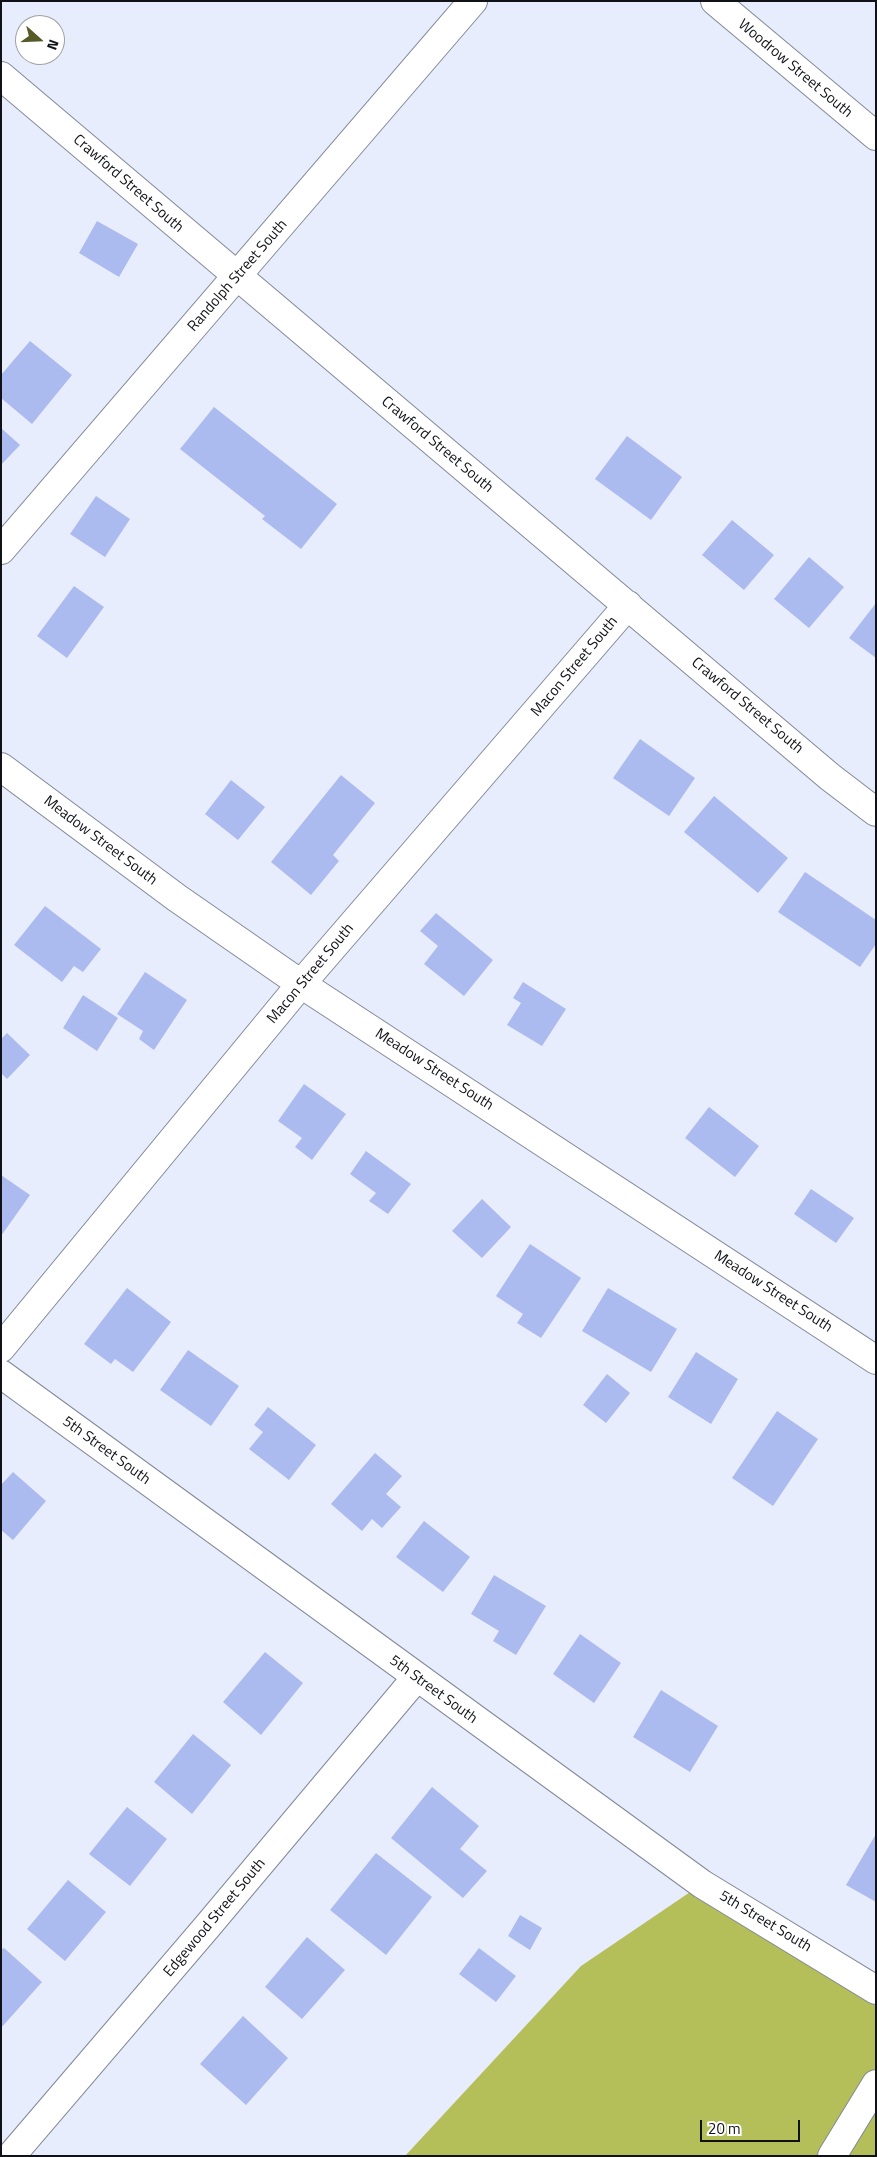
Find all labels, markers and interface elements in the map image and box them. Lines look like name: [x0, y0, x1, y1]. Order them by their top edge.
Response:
north arrow: [15, 15, 65, 65]
street label: Woodrow Street South: [734, 16, 856, 122]
text: N: [42, 37, 65, 53]
street label: Crawford Street South: [69, 131, 187, 237]
street label: Randolph Street South: [184, 216, 292, 336]
street label: Crawford Street South: [377, 393, 497, 497]
street label: Macon Street South: [528, 613, 622, 721]
street label: Crawford Street South: [687, 654, 807, 758]
street label: Meadow Street South: [40, 792, 160, 890]
street label: Macon Street South: [264, 920, 358, 1028]
street label: Meadow Street South: [371, 1025, 497, 1115]
street label: Meadow Street South: [710, 1247, 836, 1337]
street label: 5th Street South: [59, 1413, 153, 1489]
street label: 5th Street South: [386, 1652, 480, 1728]
street label: Edgewood Street South: [160, 1855, 270, 1981]
street label: 5th Street South: [716, 1887, 814, 1957]
scale bar: [702, 2110, 802, 2142]
text: 20 m: [708, 2117, 741, 2140]

